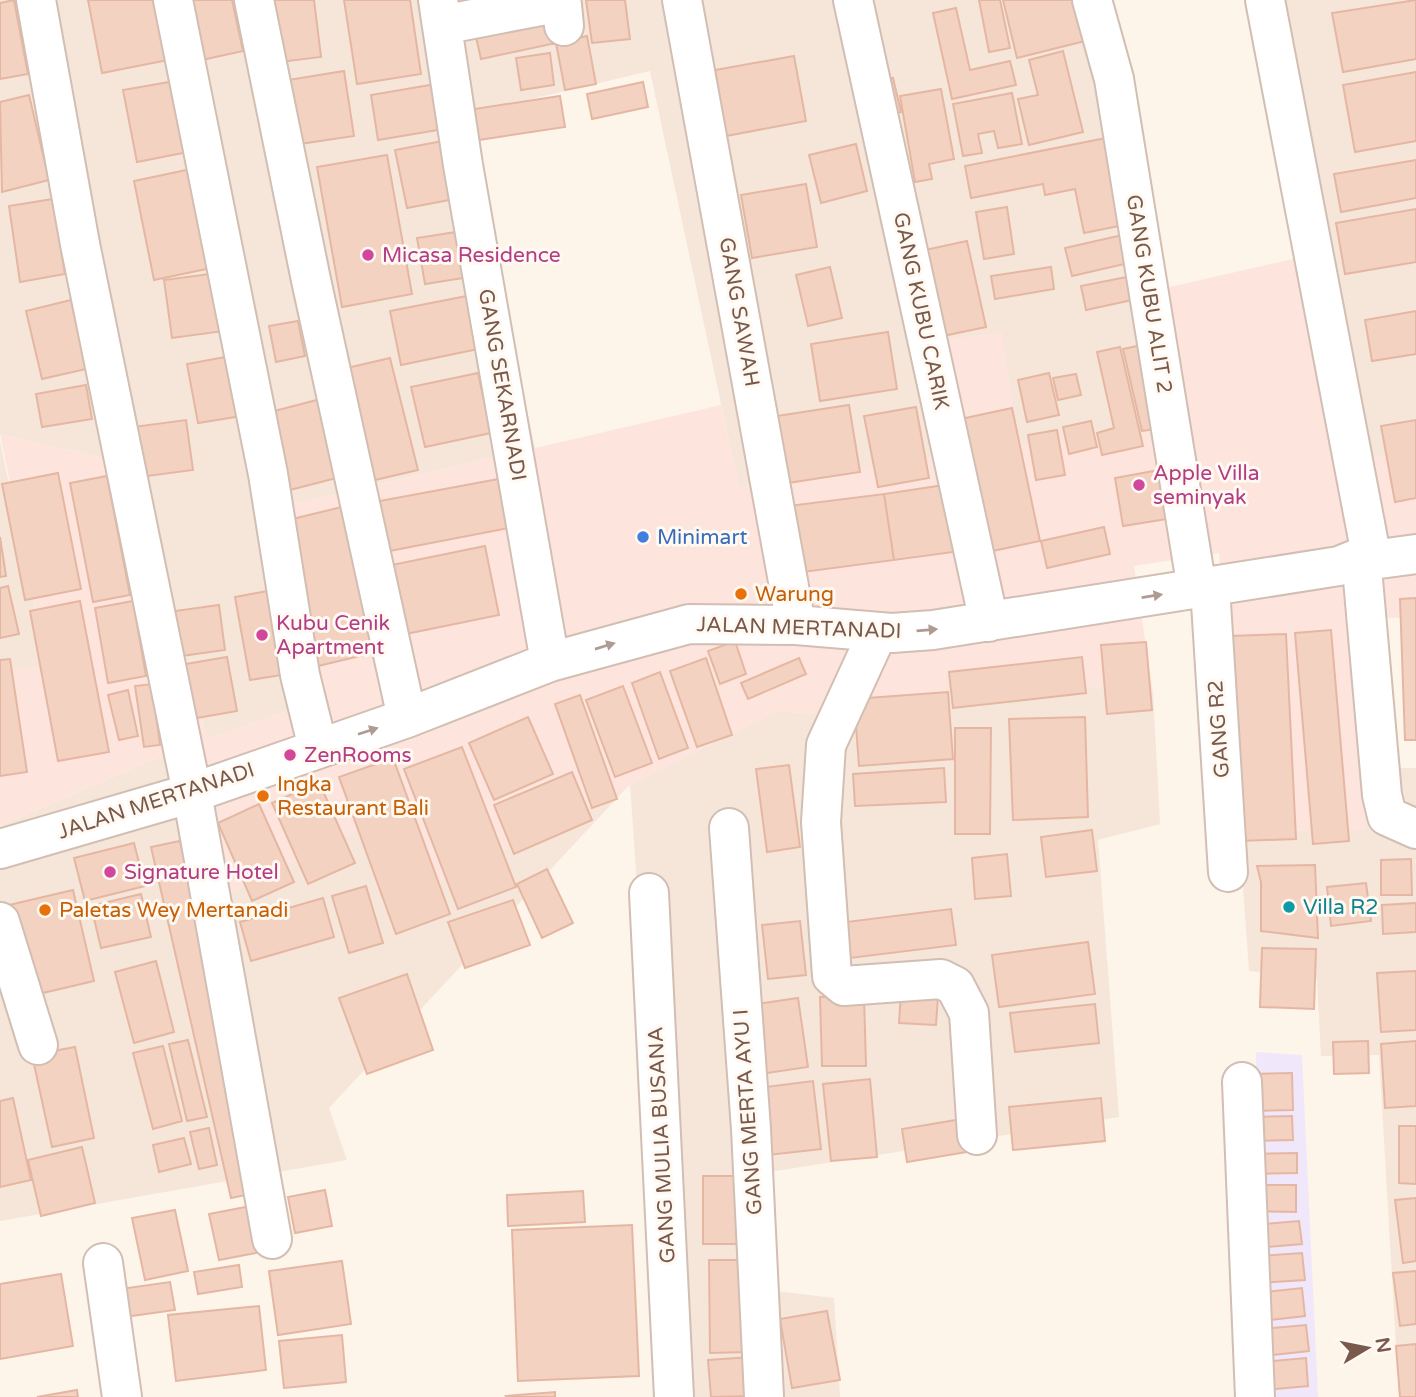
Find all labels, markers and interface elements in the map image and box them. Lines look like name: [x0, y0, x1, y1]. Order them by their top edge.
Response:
street label: GANG KUBU ALIT 2: [1121, 193, 1177, 395]
street label: GANG KUBU CARIK: [888, 210, 954, 412]
street label: GANG SAWAH: [714, 235, 764, 389]
place label: Micasa Residence: [382, 243, 561, 268]
marker: Micasa Residence: [360, 247, 376, 263]
street label: GANG SEKARNADI: [473, 287, 531, 483]
place label: Apple Villa seminyak: [1153, 461, 1259, 510]
marker: Apple Villa seminyak: [1131, 477, 1147, 493]
place label: Minimart: [657, 525, 747, 550]
marker: Minimart: [635, 529, 651, 545]
place label: Warung: [755, 582, 834, 607]
marker: Warung: [733, 586, 749, 602]
one-way arrow: [1141, 590, 1163, 601]
place label: Kubu Cenik Apartment: [276, 611, 390, 660]
street label: JALAN MERTANADI: [696, 612, 902, 644]
one-way arrow: [916, 625, 938, 636]
marker: Kubu Cenik Apartment: [254, 627, 270, 643]
one-way arrow: [595, 640, 616, 650]
street label: GANG R2: [1203, 679, 1235, 779]
one-way arrow: [358, 725, 379, 736]
place label: ZenRooms: [304, 743, 412, 768]
marker: ZenRooms: [282, 747, 298, 763]
street label: JALAN MERTANADI: [55, 757, 257, 845]
place label: Ingka Restaurant Bali: [277, 772, 429, 821]
marker: Ingka Restaurant Bali: [255, 788, 271, 804]
place label: Signature Hotel: [124, 860, 279, 885]
marker: Signature Hotel: [102, 864, 118, 880]
place label: Villa R2: [1303, 895, 1378, 920]
place label: Paletas Wey Mertanadi: [59, 898, 288, 923]
marker: Villa R2: [1281, 899, 1297, 915]
marker: Paletas Wey Mertanadi: [37, 902, 53, 918]
street label: GANG MERTA AYU I: [728, 1008, 768, 1216]
street label: GANG MULIA BUSANA: [643, 1026, 681, 1264]
north arrow: [1332, 1313, 1402, 1383]
text: N: [1371, 1336, 1395, 1355]

